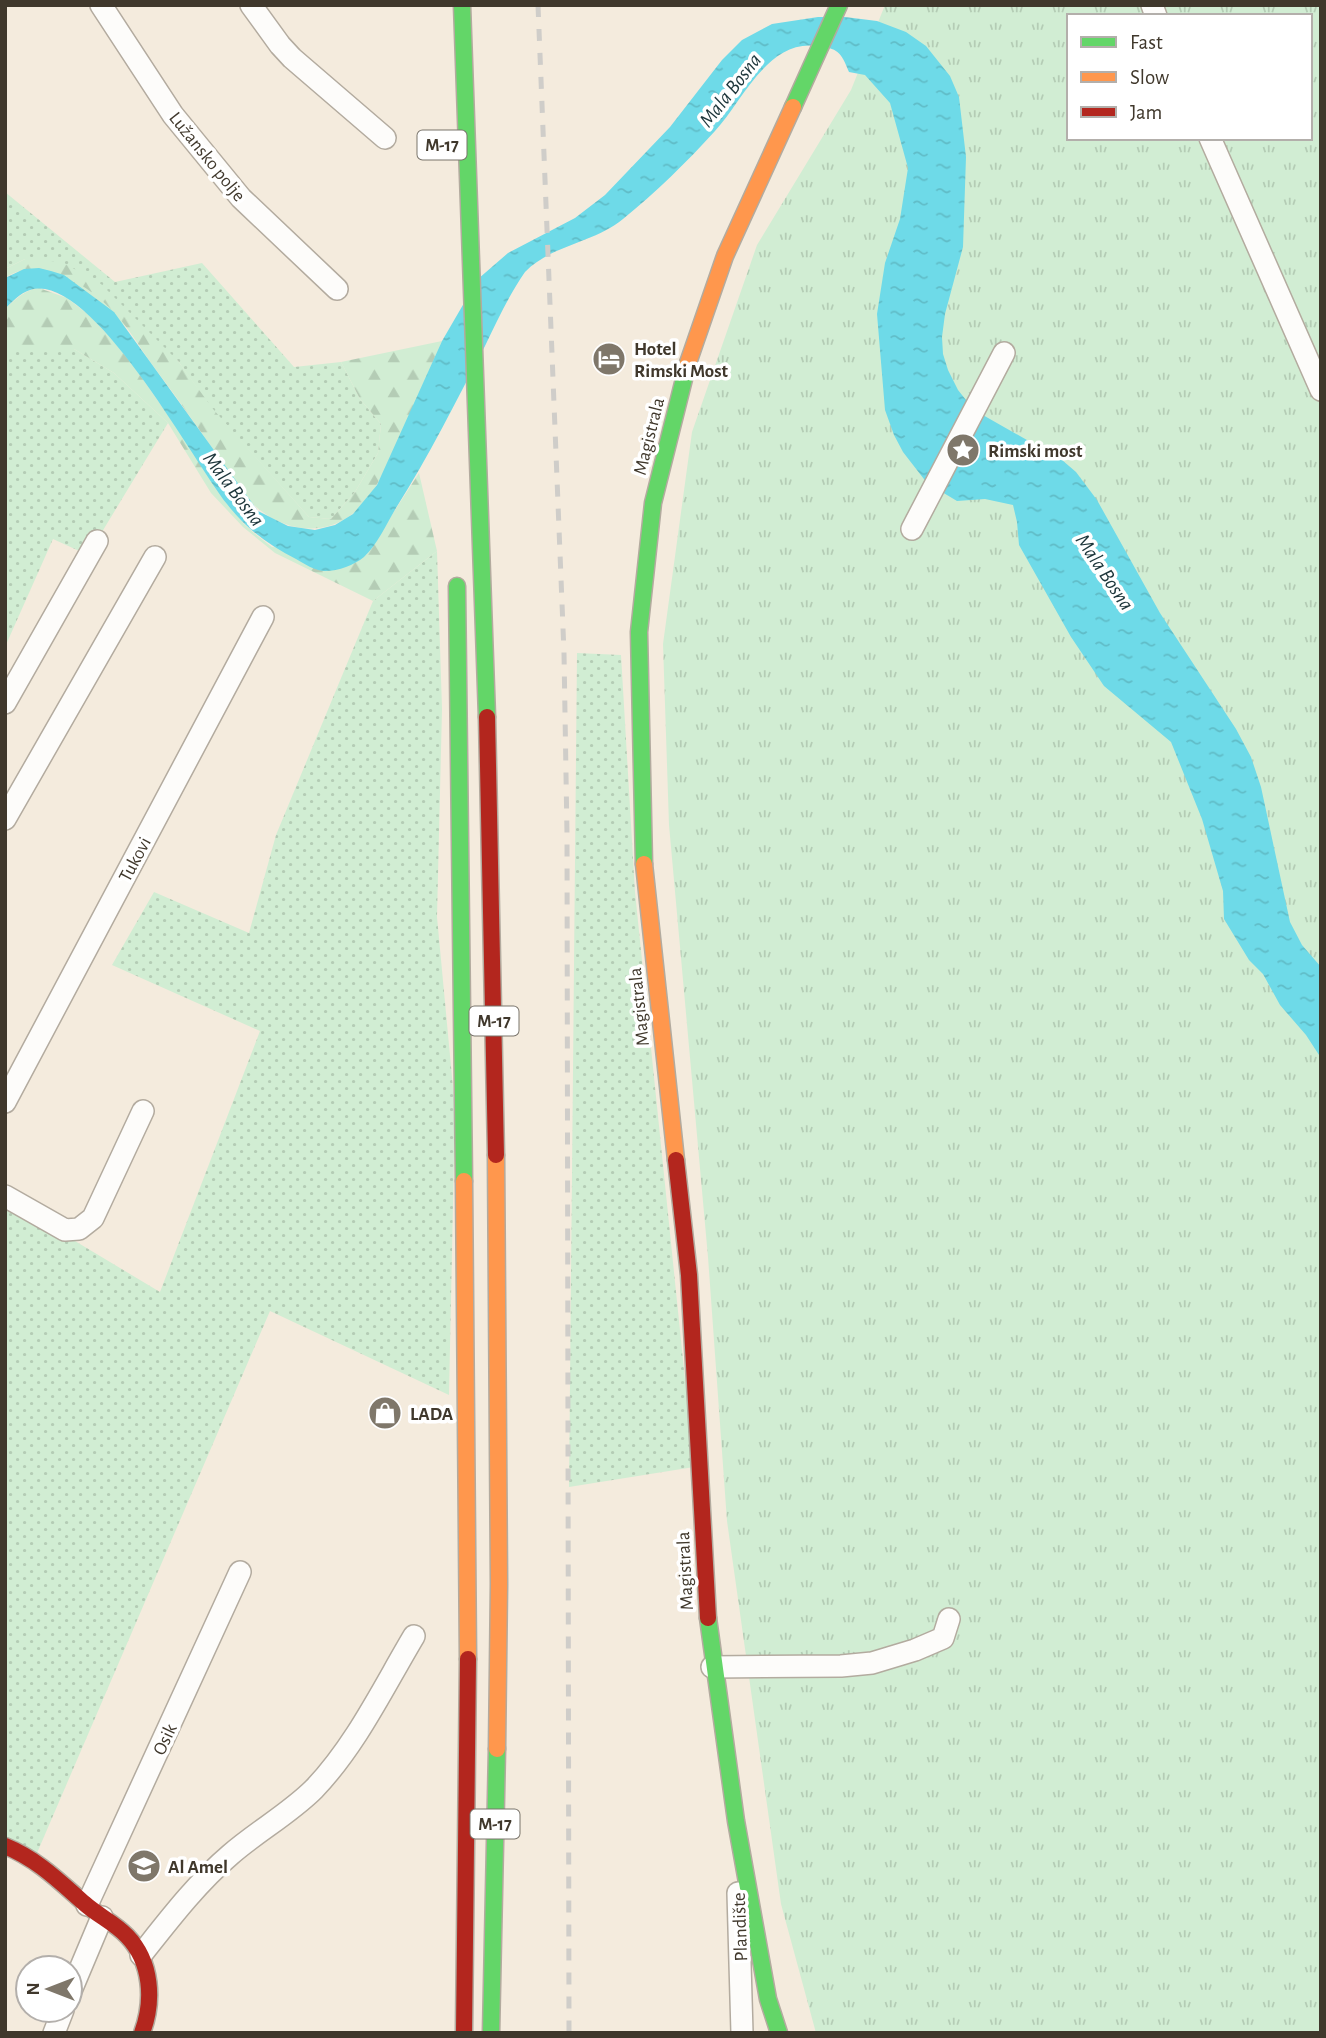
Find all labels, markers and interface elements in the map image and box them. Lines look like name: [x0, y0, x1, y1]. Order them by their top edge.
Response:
legend: [1067, 14, 1312, 140]
text: Fast: [1130, 32, 1163, 53]
water label: Mala Bosna: [695, 50, 765, 131]
text: Slow: [1130, 67, 1169, 88]
text: Jam: [1130, 102, 1162, 123]
street label: Lužansko polje: [165, 109, 249, 205]
road number: M-17: [418, 130, 466, 160]
hotel icon: Hotel Rimski Most: [590, 340, 628, 378]
place label: Hotel Rimski Most: [634, 340, 729, 381]
street label: Magistrala: [631, 396, 668, 477]
place icon: Rimski most: [944, 431, 982, 469]
place label: Rimski most: [988, 442, 1083, 461]
water label: Mala Bosna: [199, 448, 268, 530]
water label: Mala Bosna: [1072, 530, 1138, 614]
street label: Tukovi: [116, 834, 155, 885]
street label: Magistrala: [626, 966, 653, 1047]
road number: M-17: [470, 1006, 518, 1036]
shop icon: LADA: [366, 1394, 404, 1432]
place label: LADA: [410, 1405, 454, 1424]
street label: Magistrala: [674, 1531, 697, 1611]
street label: Osik: [150, 1721, 181, 1758]
road number: M-17: [470, 1810, 520, 1838]
school or university icon: Al Amel: [125, 1847, 163, 1885]
place label: Al Amel: [168, 1858, 228, 1877]
street label: Plandište: [730, 1892, 751, 1962]
north arrow: [14, 1954, 84, 2024]
text: N: [24, 1982, 43, 1996]

